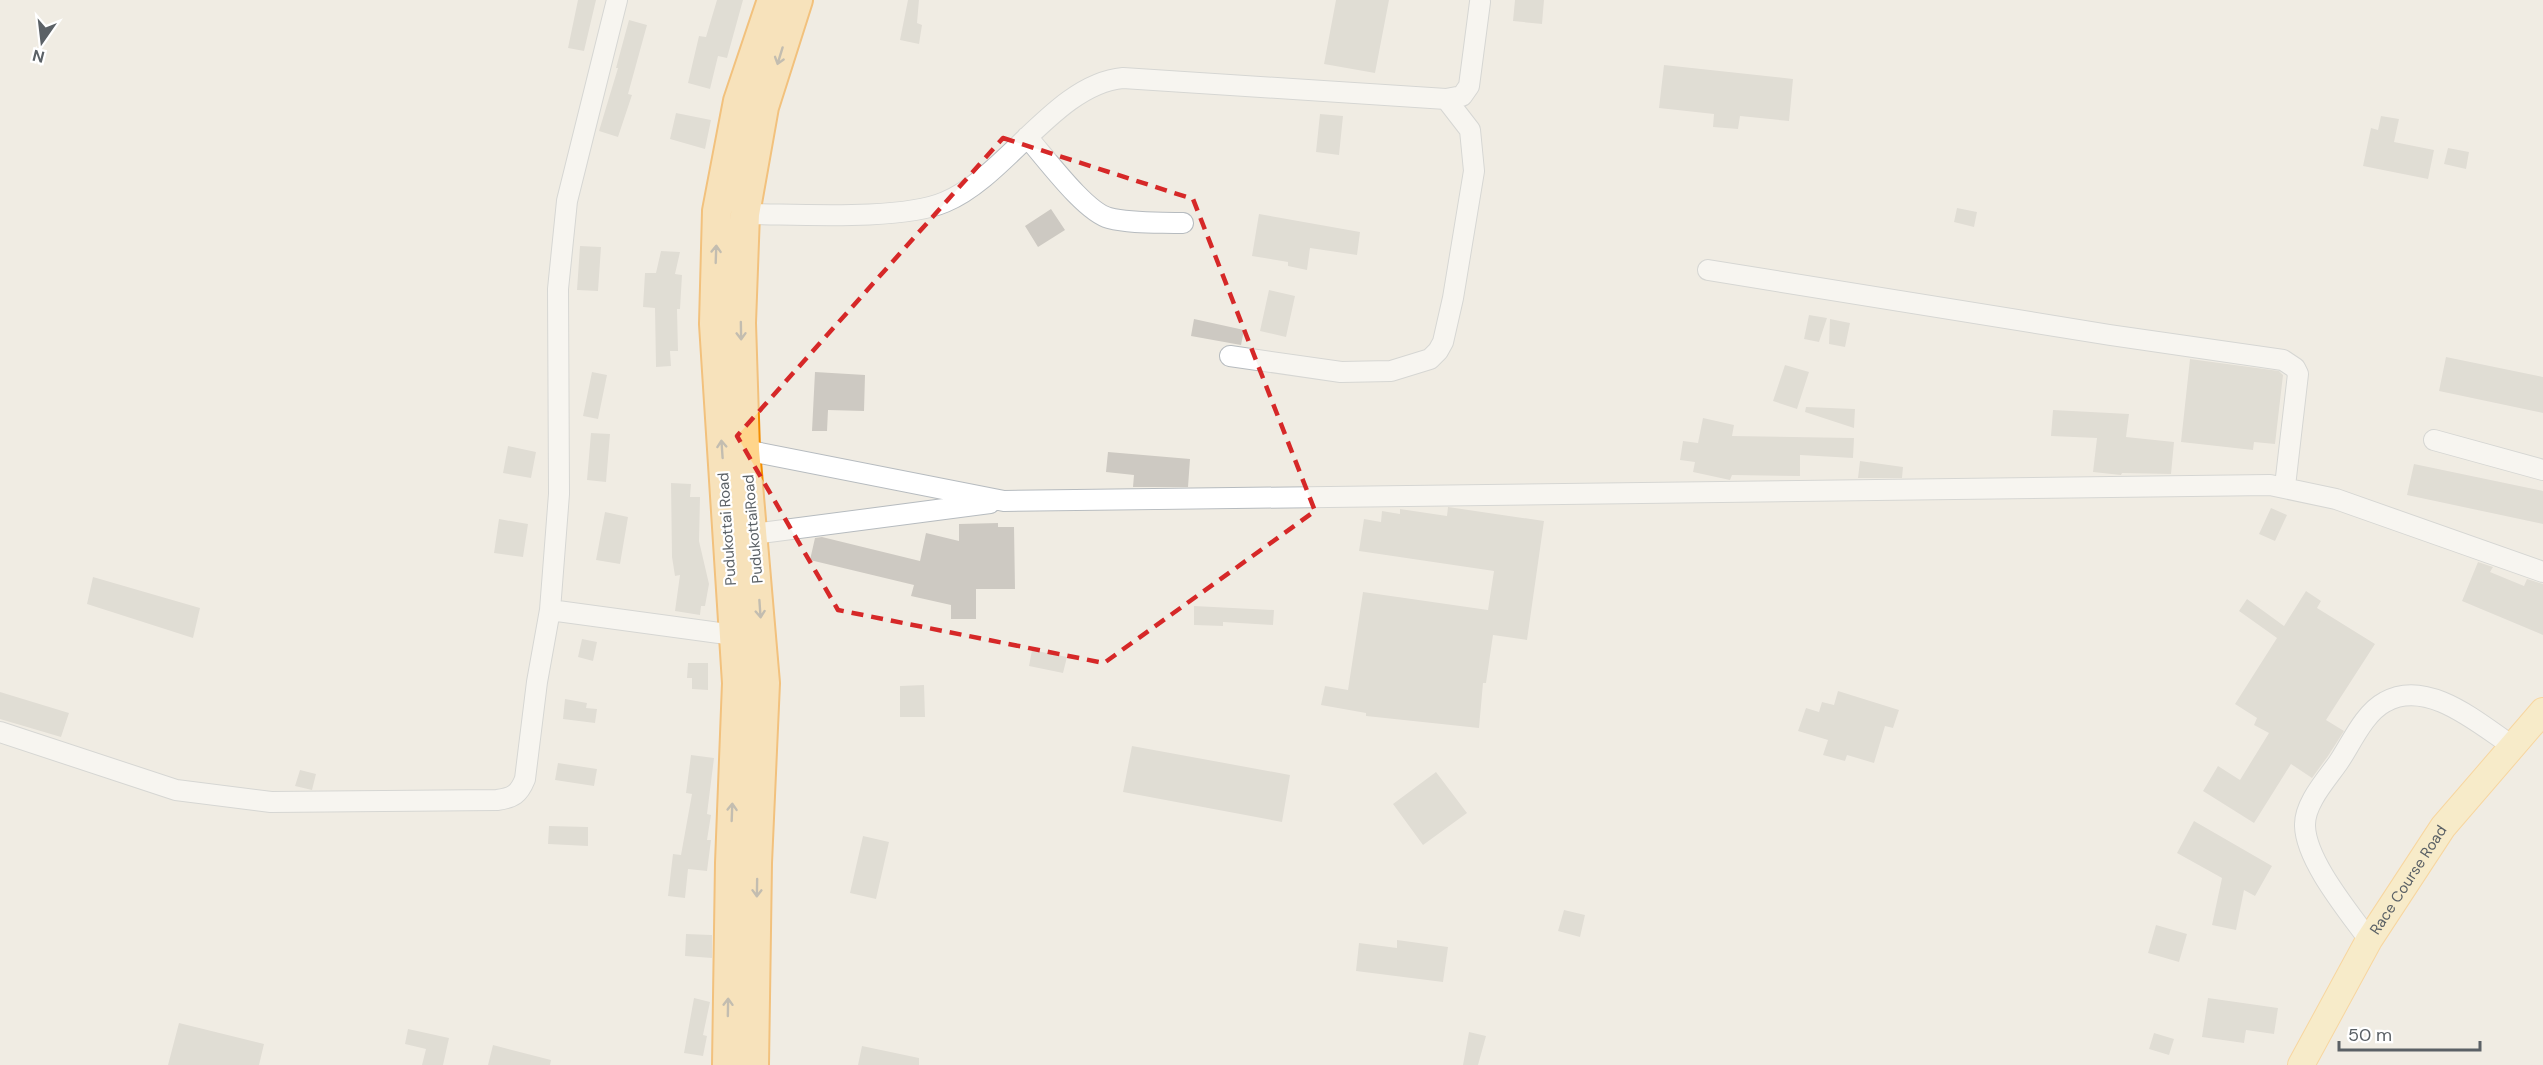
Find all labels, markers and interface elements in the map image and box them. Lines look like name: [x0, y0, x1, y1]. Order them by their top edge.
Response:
north arrow: [12, 12, 72, 72]
text: N: [30, 44, 47, 68]
one-way arrow: [774, 46, 785, 65]
one-way arrow: [710, 245, 722, 265]
one-way arrow: [736, 320, 747, 340]
one-way arrow: [716, 440, 727, 460]
street label: Pudukottai Road: [713, 472, 741, 586]
street label: PudukottaiRoad: [738, 474, 768, 584]
one-way arrow: [754, 598, 765, 618]
one-way arrow: [726, 802, 738, 822]
street label: Race Course Road: [2365, 821, 2451, 939]
one-way arrow: [751, 877, 763, 897]
one-way arrow: [722, 997, 734, 1017]
scale bar: [2339, 1014, 2480, 1052]
text: 50 m: [2348, 1023, 2392, 1047]

